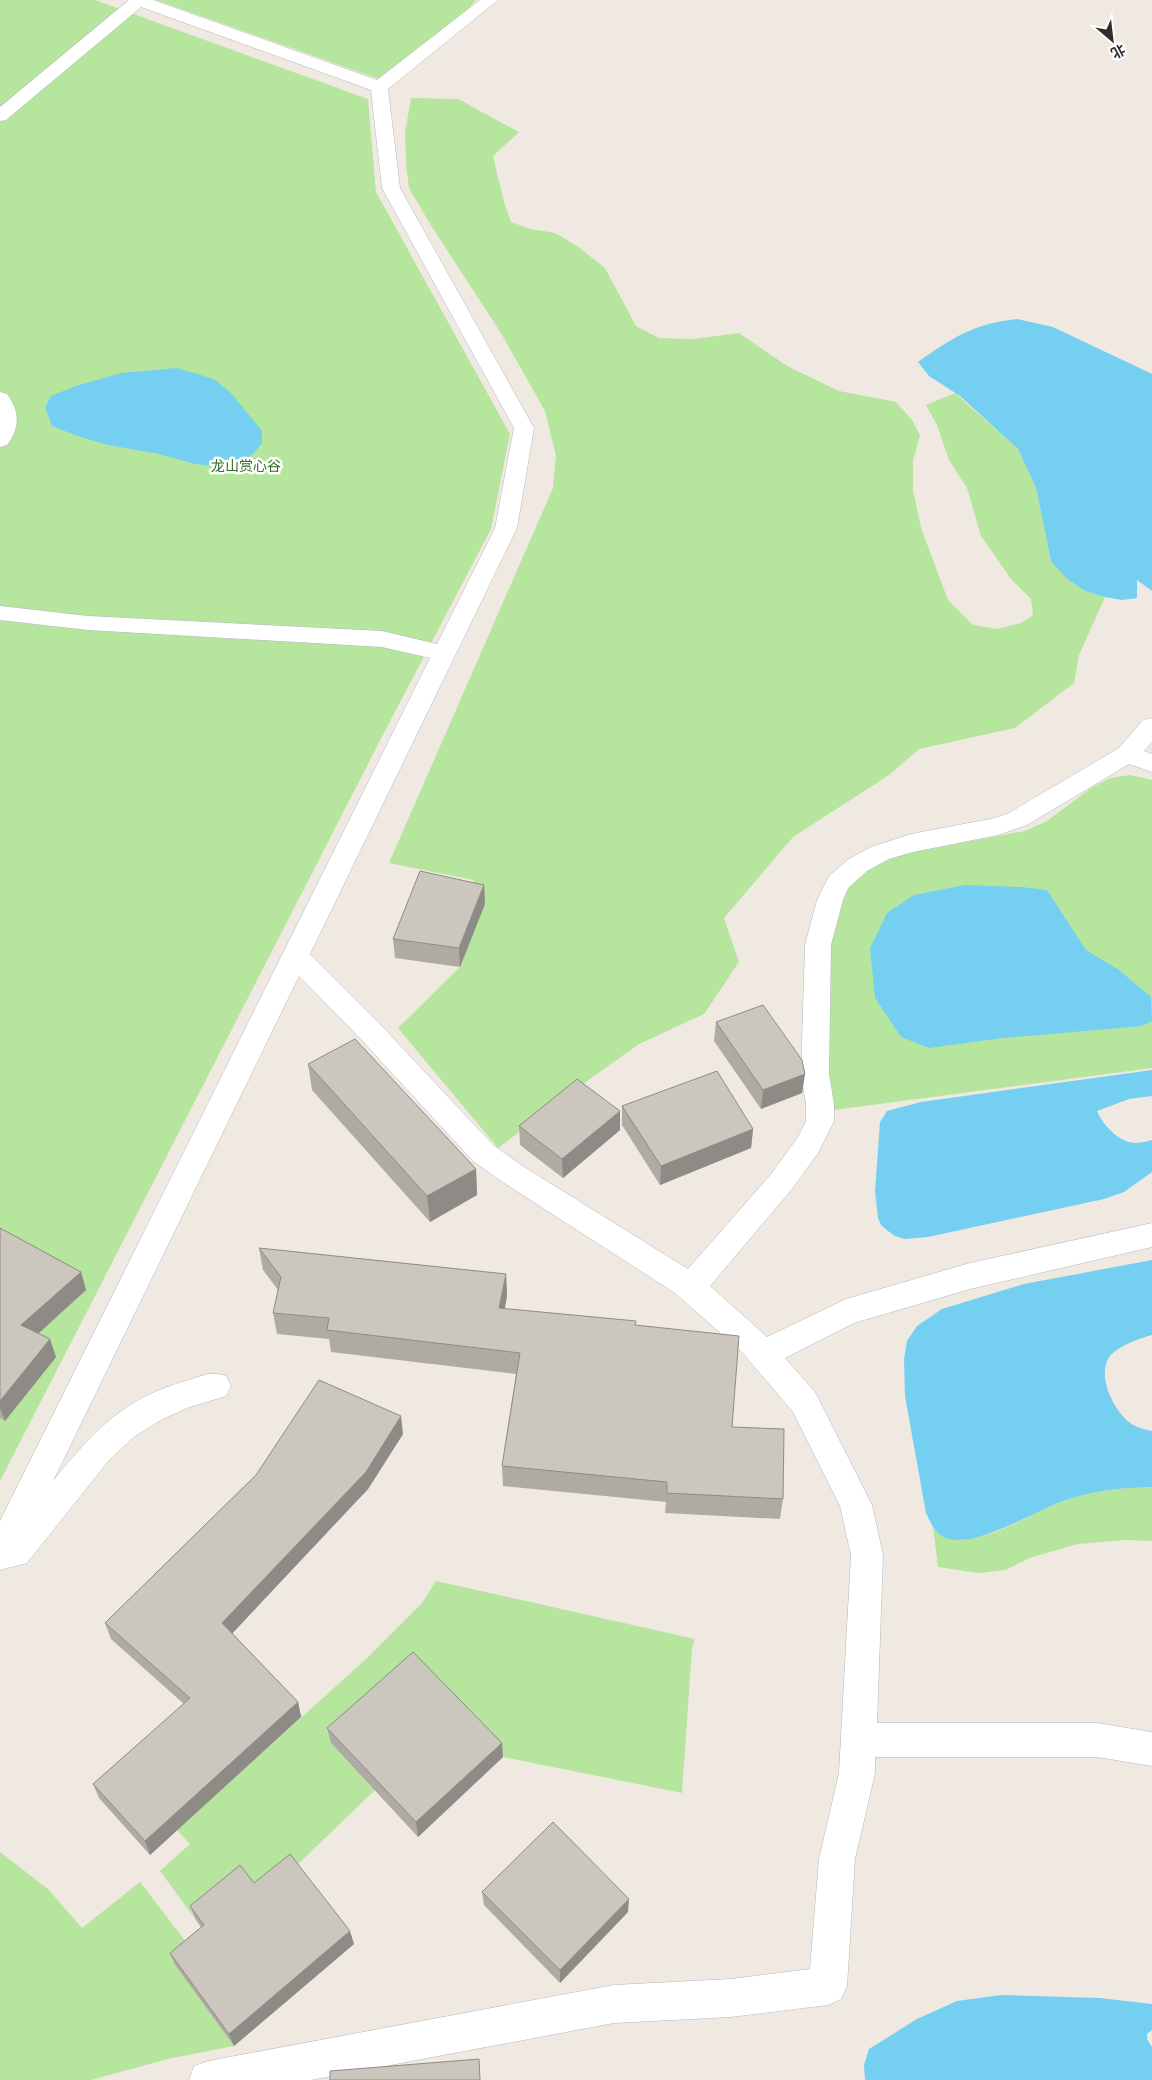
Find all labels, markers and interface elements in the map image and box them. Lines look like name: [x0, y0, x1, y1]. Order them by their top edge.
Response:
north arrow: [1087, 15, 1137, 65]
text: 北: [1108, 40, 1129, 63]
park label: 龙山赏心谷: [211, 457, 281, 475]

